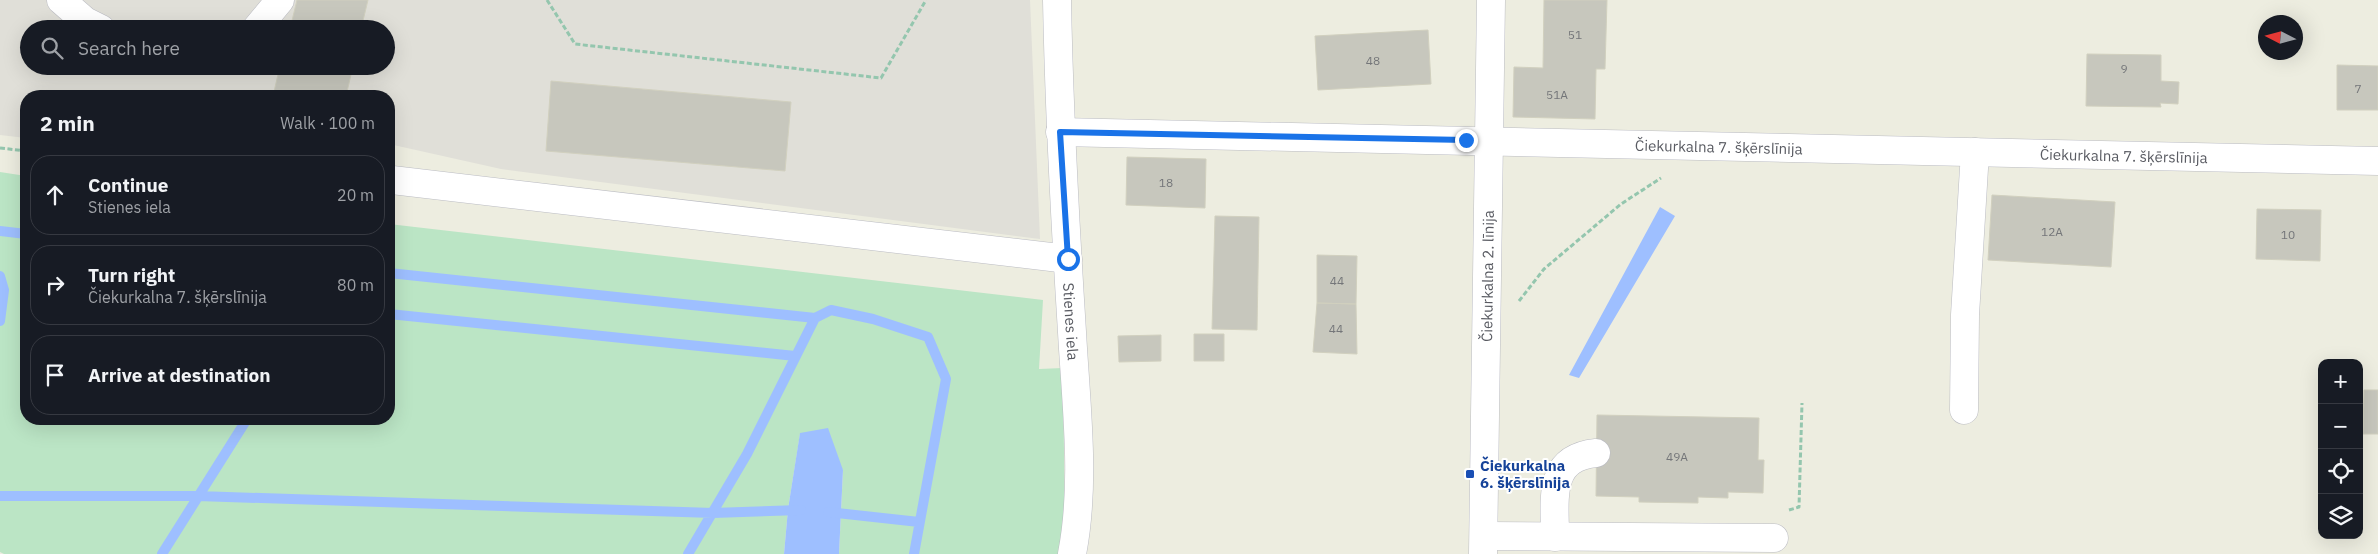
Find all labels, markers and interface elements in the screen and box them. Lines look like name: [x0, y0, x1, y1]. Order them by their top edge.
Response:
north arrow: [2258, 15, 2303, 60]
search box: [20, 20, 395, 75]
house number: 51: [1568, 27, 1582, 42]
icon: search: [38, 34, 66, 62]
text: Search here: [78, 36, 180, 60]
house number: 48: [1366, 53, 1380, 68]
house number: 9: [2120, 61, 2128, 76]
house number: 7: [2354, 81, 2362, 96]
house number: 51A: [1546, 87, 1568, 102]
text: 2 min: [40, 109, 95, 137]
text: Walk · 100 m: [280, 113, 375, 133]
route end: [1455, 129, 1478, 152]
street label: Čiekurkalna 7. šķērslīnija: [1635, 135, 1803, 158]
street label: Čiekurkalna 7. šķērslīnija: [2040, 144, 2208, 167]
text: Continue: [88, 173, 168, 197]
house number: 18: [1159, 175, 1173, 190]
icon: ahead: [41, 181, 69, 209]
text: 20 m: [337, 185, 374, 205]
text: Stienes iela: [88, 197, 171, 217]
street label: Čiekurkalna 2. līnija: [1477, 210, 1497, 342]
house number: 12A: [2041, 224, 2063, 239]
house number: 10: [2281, 227, 2295, 242]
route start: [1057, 248, 1080, 271]
text: Turn right: [88, 263, 175, 287]
icon: right: [41, 271, 69, 299]
house number: 44: [1330, 273, 1344, 288]
text: 80 m: [337, 275, 374, 295]
street label: Stienes iela: [1059, 282, 1083, 361]
text: Čiekurkalna 7. šķērslīnija: [88, 287, 267, 307]
house number: 44: [1329, 321, 1343, 336]
map controls: [2318, 359, 2363, 539]
button: +: [2318, 359, 2363, 404]
icon: arrive: [41, 361, 69, 389]
text: Arrive at destination: [88, 363, 271, 387]
button: −: [2318, 404, 2363, 449]
house number: 49A: [1666, 449, 1688, 464]
button: locate: [2318, 449, 2363, 494]
place label: Čiekurkalna 6. šķērslīnija: [1480, 456, 1570, 492]
marker: Čiekurkalna 6. šķērslīnija: [1464, 468, 1476, 480]
button: layers: [2318, 494, 2363, 539]

